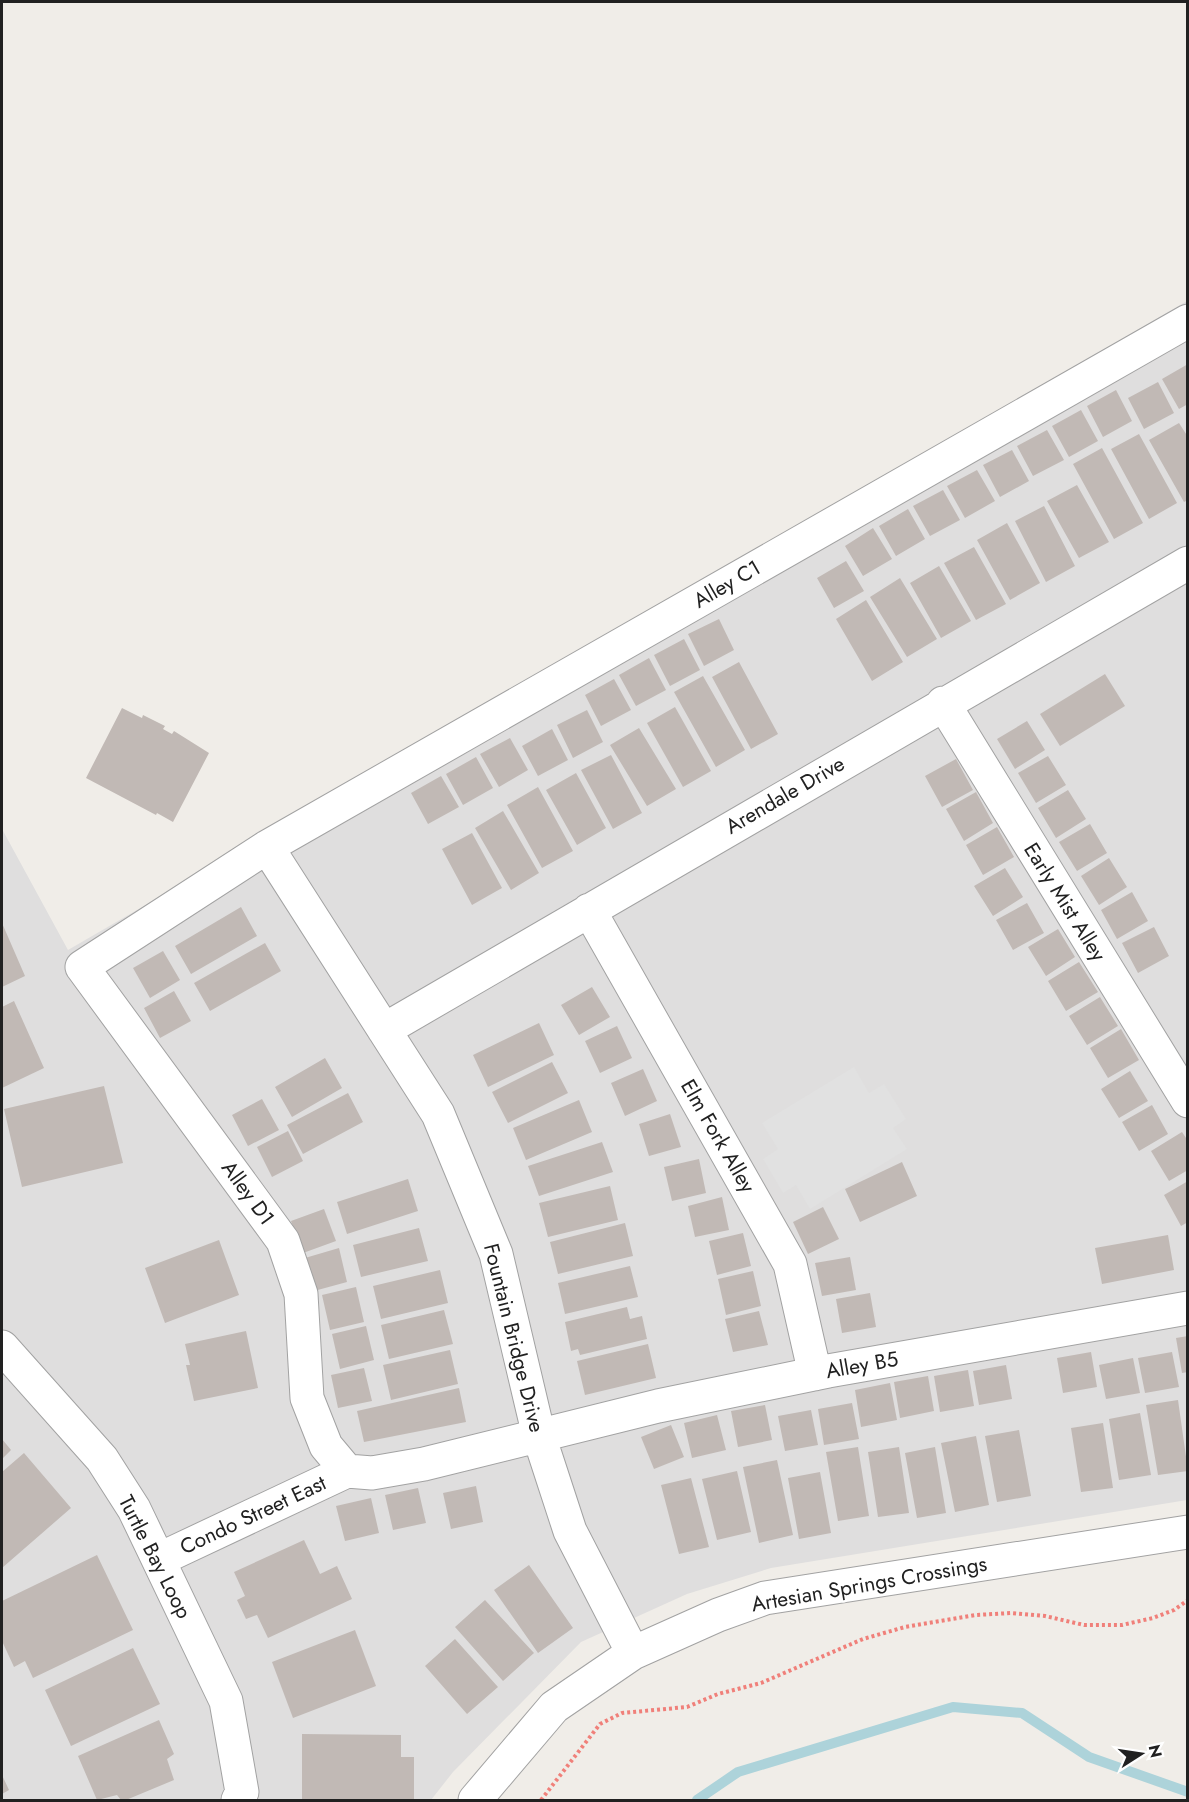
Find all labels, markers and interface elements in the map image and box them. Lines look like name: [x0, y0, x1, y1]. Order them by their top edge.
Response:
street label: Alley C1: [688, 553, 766, 615]
street label: Arendale Drive: [720, 749, 850, 841]
street label: Early Mist Alley: [1017, 837, 1114, 968]
street label: Elm Fork Alley: [673, 1074, 763, 1199]
street label: Alley D1: [214, 1155, 282, 1231]
street label: Fountain Bridge Drive: [476, 1241, 552, 1436]
street label: Alley B5: [823, 1344, 901, 1386]
street label: Condo Street East: [175, 1468, 331, 1562]
street label: Turtle Bay Loop: [111, 1490, 199, 1624]
street label: Artesian Springs Crossings: [749, 1548, 989, 1620]
north arrow: [1111, 1724, 1171, 1784]
text: N: [1143, 1742, 1168, 1760]

